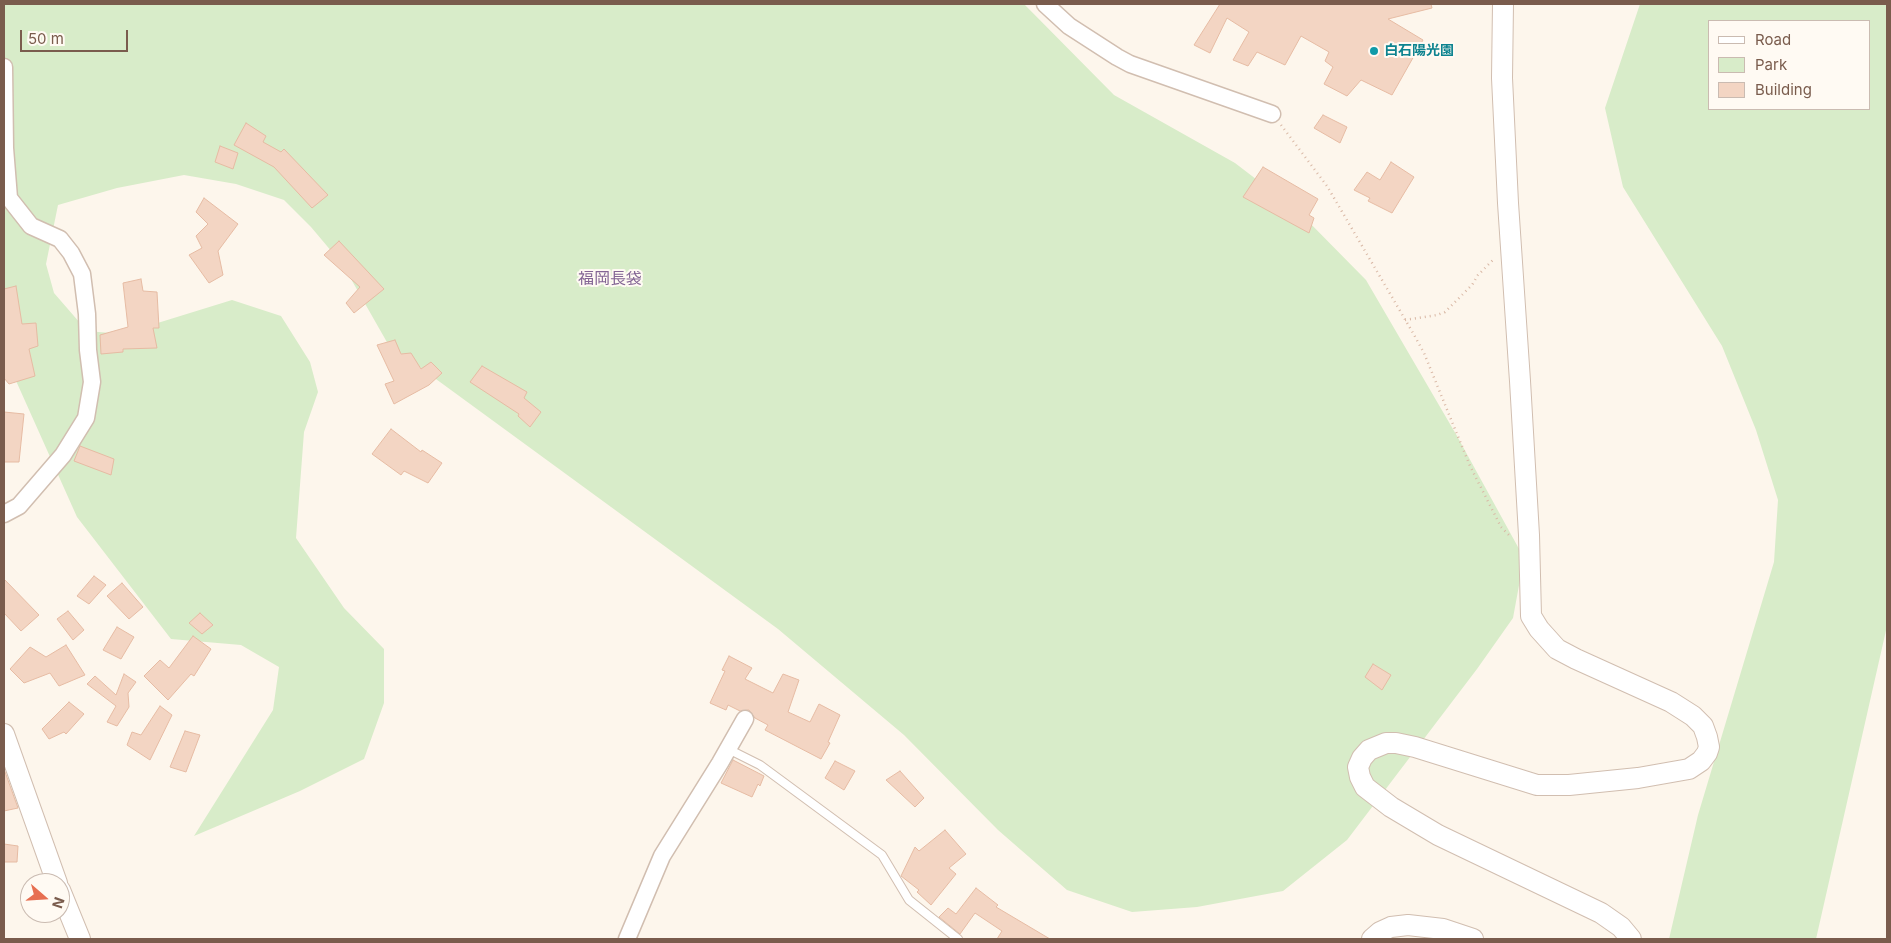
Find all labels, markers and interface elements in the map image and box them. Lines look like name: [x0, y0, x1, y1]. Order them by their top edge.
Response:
scale bar: [22, 20, 130, 52]
legend: [1708, 20, 1871, 110]
text: 50 m: [28, 29, 64, 48]
text: Road: [1755, 30, 1791, 49]
place label: 白石陽光園: [1384, 43, 1454, 59]
marker: 白石陽光園: [1368, 45, 1380, 57]
text: Park: [1755, 55, 1787, 74]
text: Building: [1755, 80, 1812, 99]
district label: 福岡長袋: [578, 269, 642, 289]
north arrow: [20, 873, 70, 923]
text: N: [49, 895, 68, 911]

